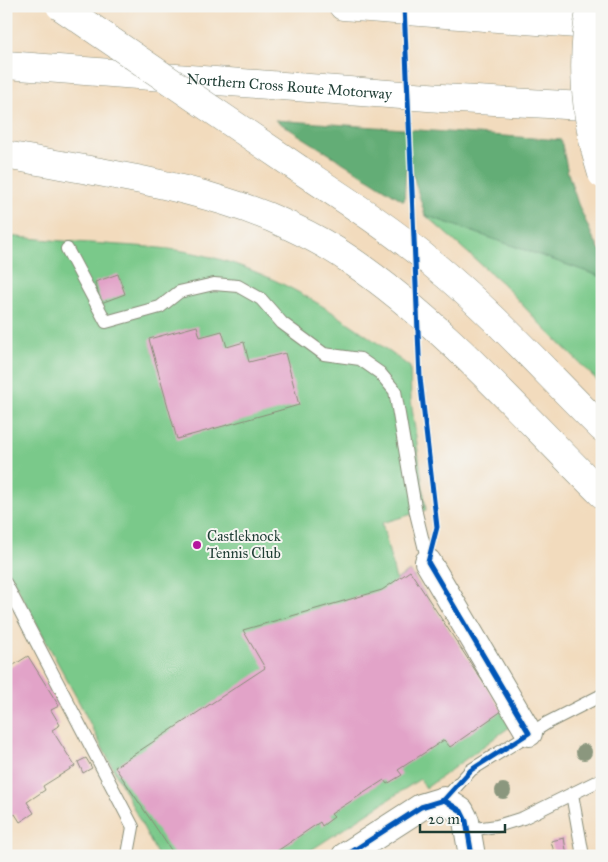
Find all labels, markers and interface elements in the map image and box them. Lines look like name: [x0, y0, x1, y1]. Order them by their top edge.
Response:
street label: Northern Cross Route Motorway: [186, 70, 393, 103]
place label: Castleknock Tennis Club: [207, 527, 281, 562]
marker: Castleknock Tennis Club: [191, 539, 203, 551]
scale bar: [420, 802, 506, 834]
text: 20 m: [428, 810, 460, 828]

